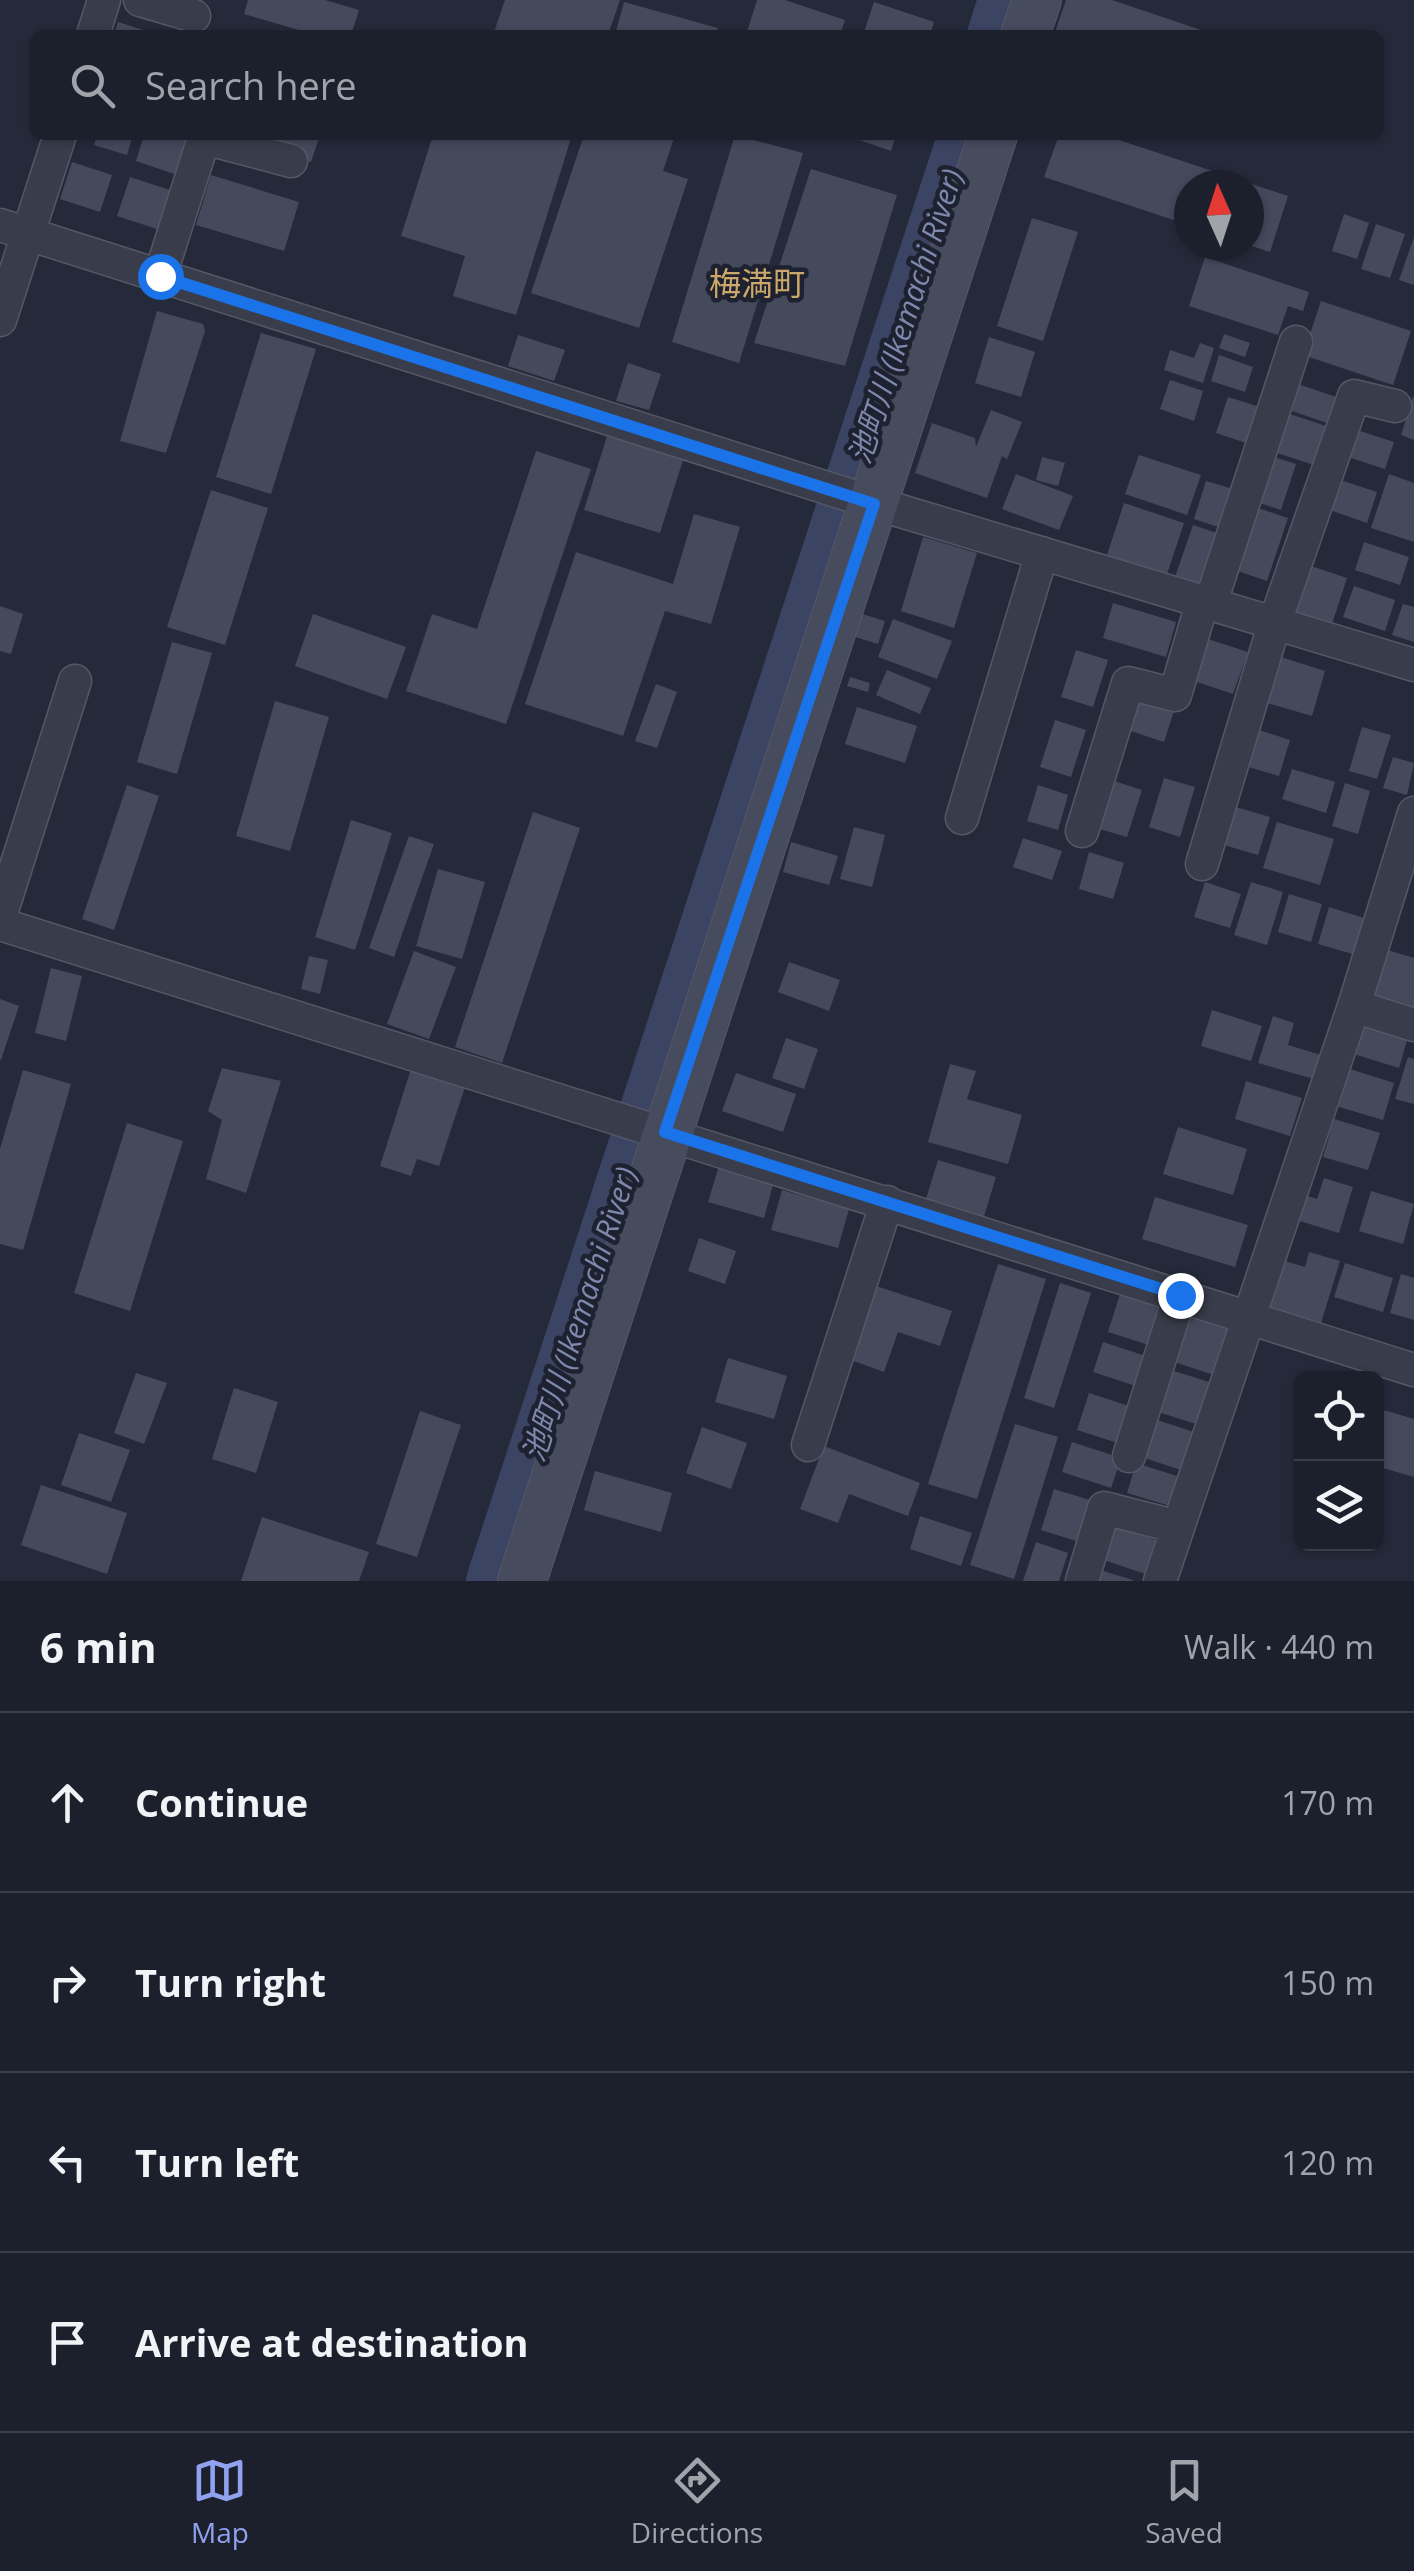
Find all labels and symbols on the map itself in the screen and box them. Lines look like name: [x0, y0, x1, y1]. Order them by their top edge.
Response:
water label: 池町川 (Ikemachi River): [838, 164, 972, 468]
north arrow: [1174, 170, 1264, 260]
route start: [138, 254, 184, 300]
district label: 梅満町: [709, 261, 805, 304]
water label: 池町川 (Ikemachi River): [512, 1162, 646, 1466]
route end: [1158, 1273, 1204, 1319]

